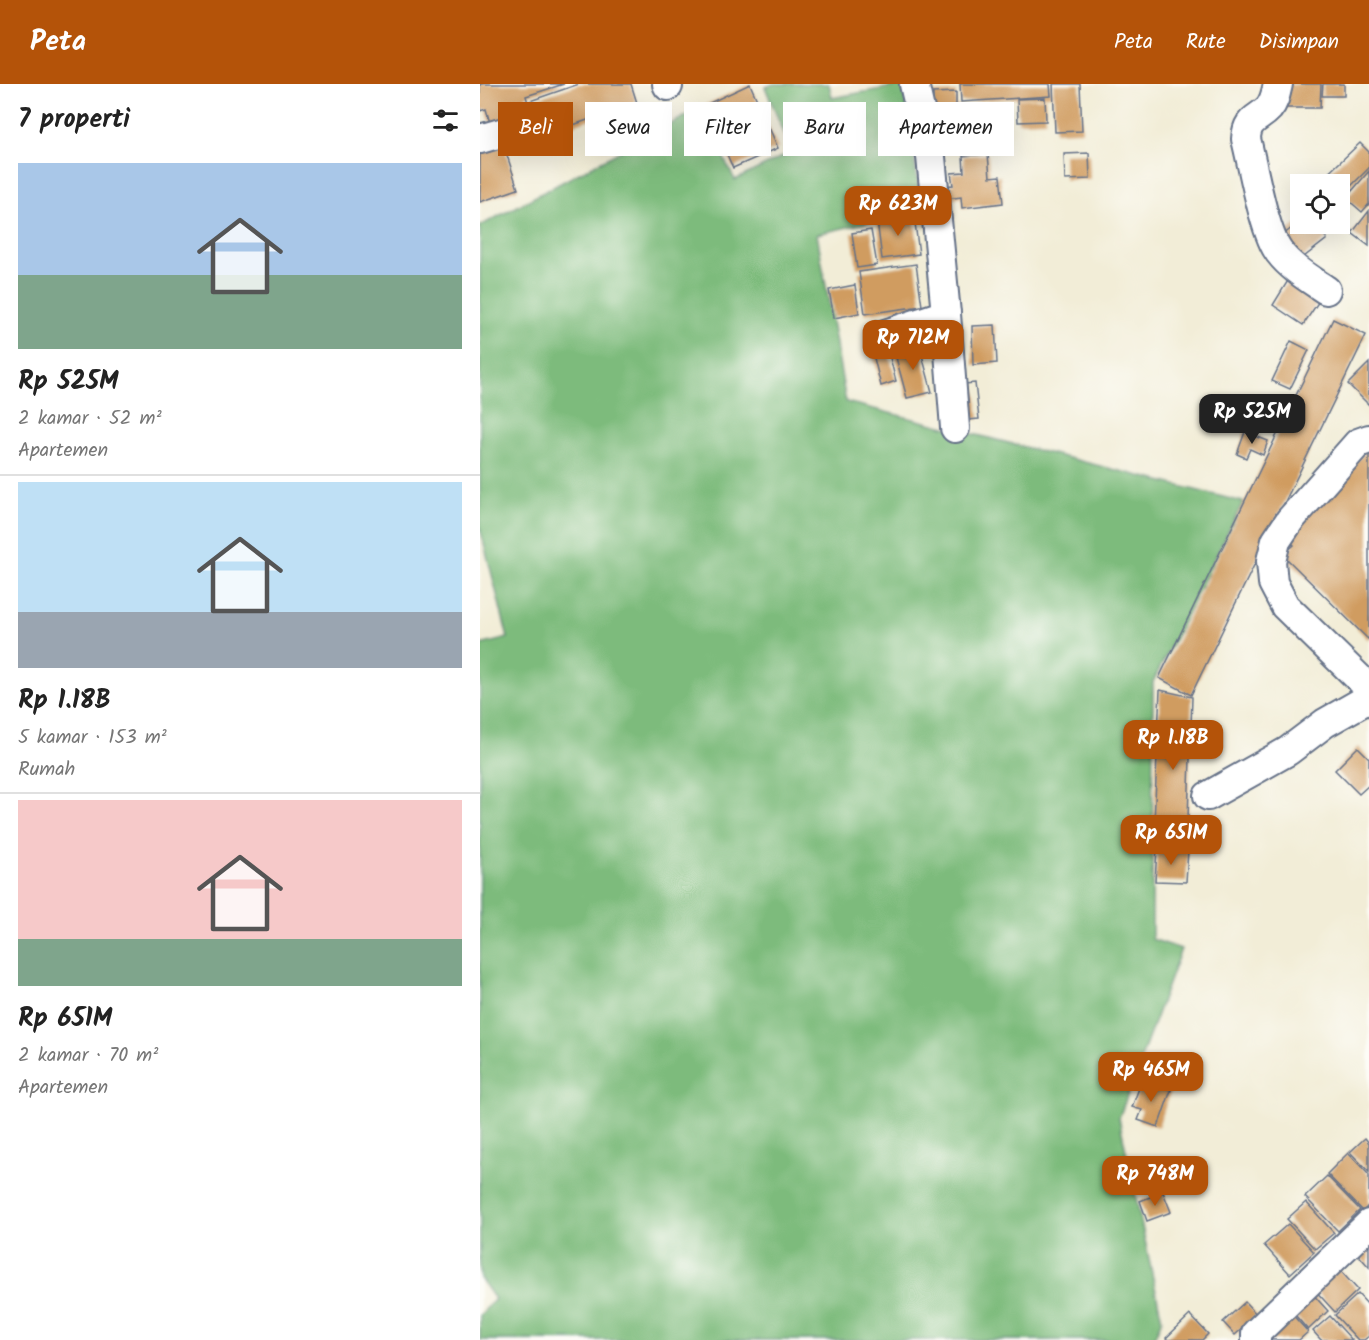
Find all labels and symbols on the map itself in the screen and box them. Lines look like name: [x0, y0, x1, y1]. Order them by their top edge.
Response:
pin: Rp 623M: [843, 186, 953, 237]
pin: Rp 712M: [858, 320, 968, 371]
pin: Rp 525M: [1197, 394, 1307, 445]
pin: Rp 1.18B: [1111, 720, 1235, 771]
pin: Rp 651M: [1116, 815, 1226, 866]
pin: Rp 465M: [1096, 1052, 1206, 1103]
pin: Rp 748M: [1100, 1156, 1210, 1207]

